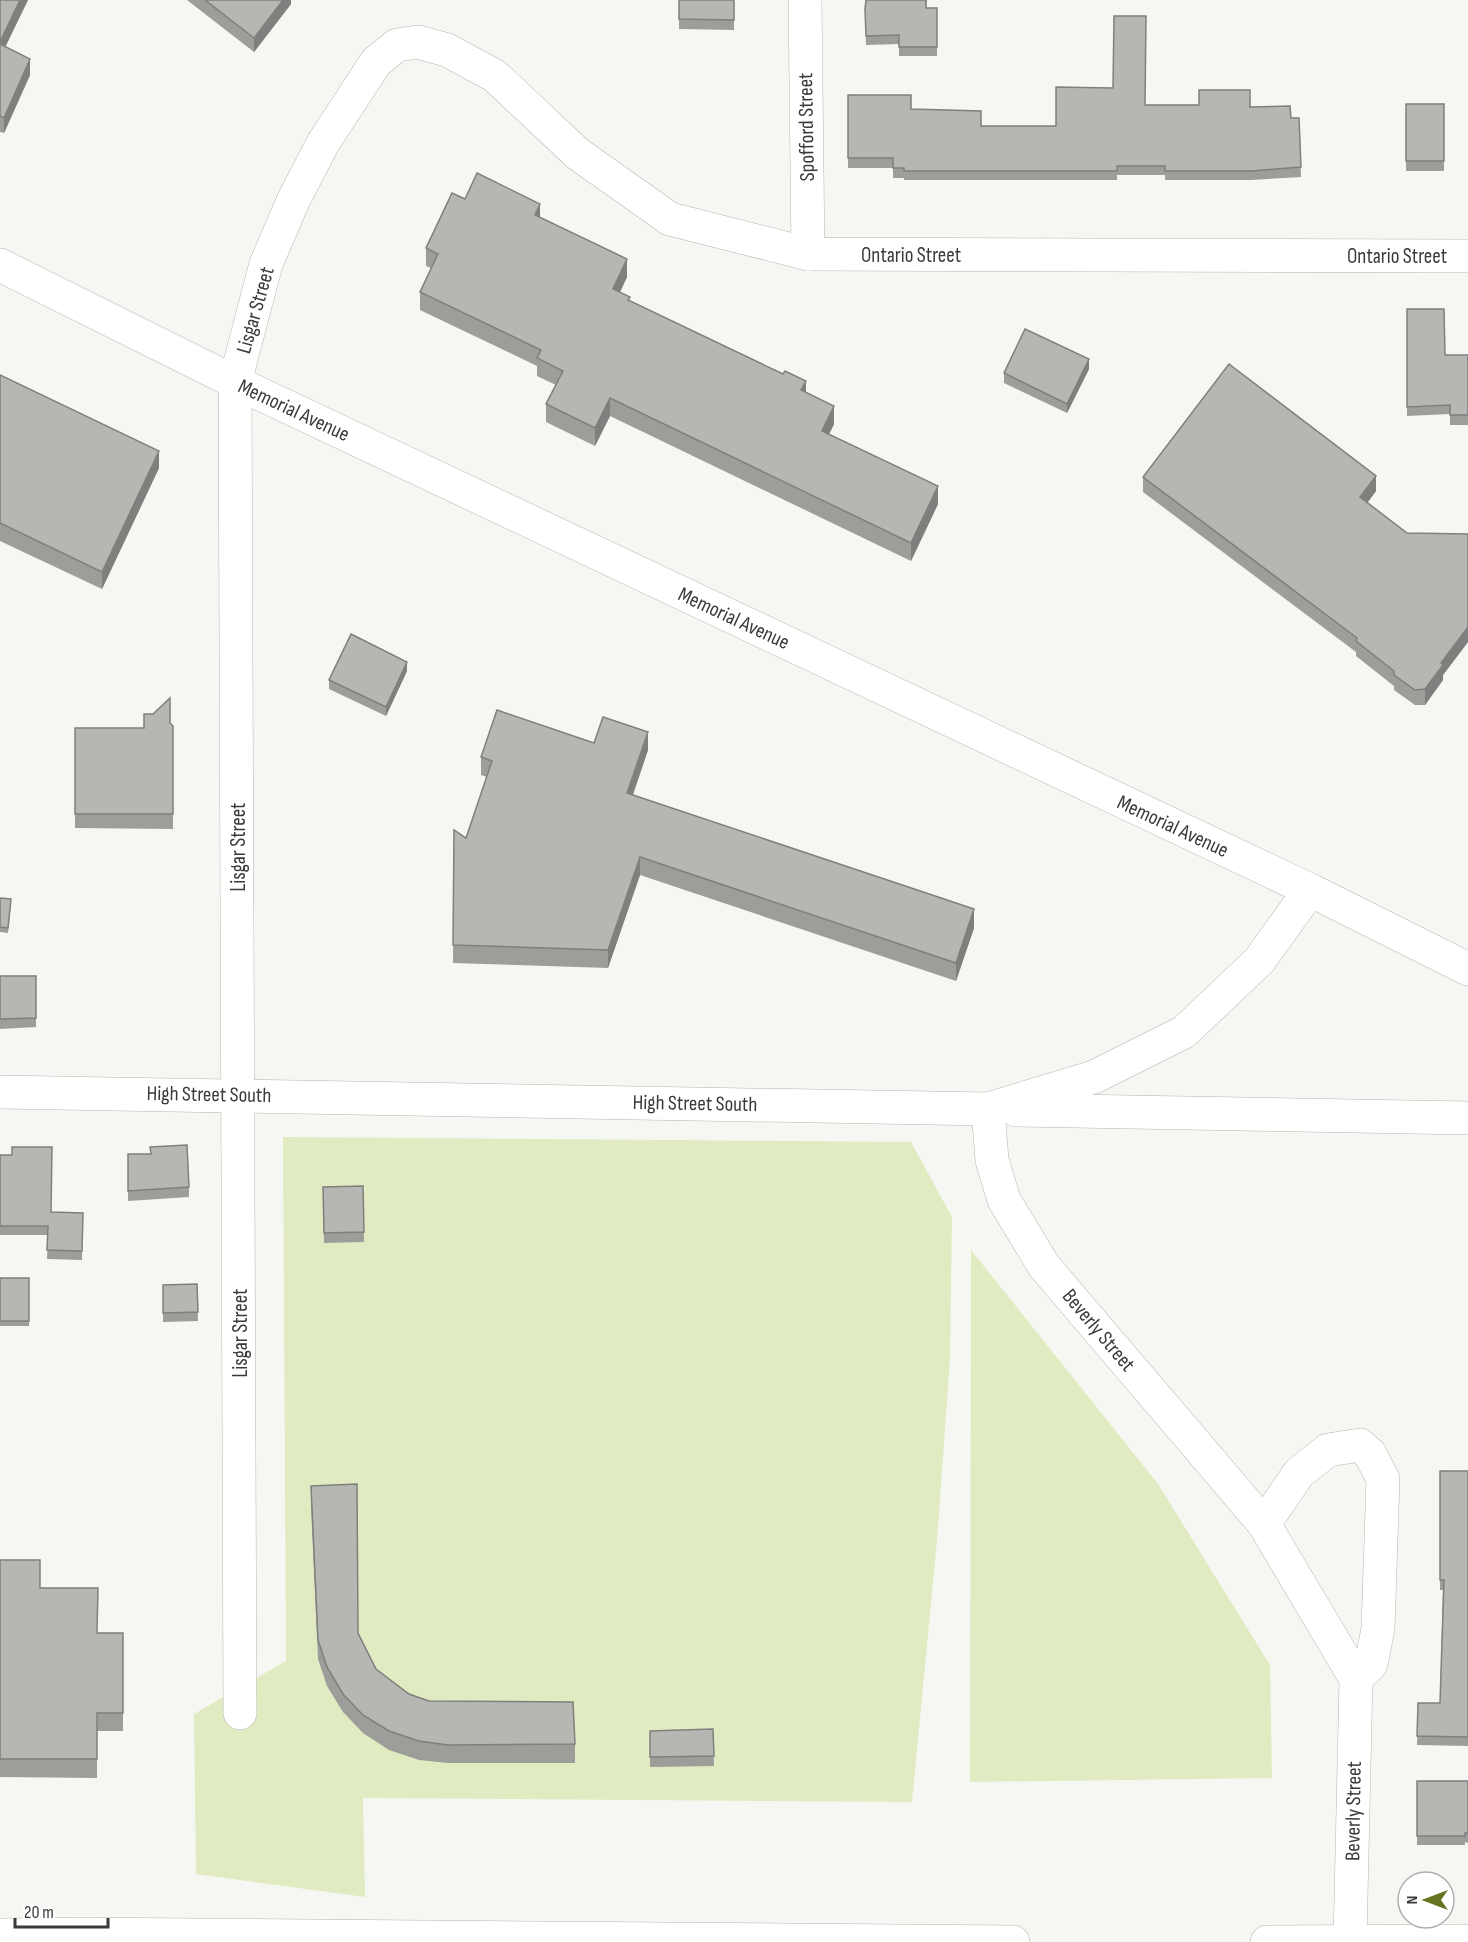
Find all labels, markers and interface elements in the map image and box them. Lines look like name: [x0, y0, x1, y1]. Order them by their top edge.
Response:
street label: Spofford Street: [793, 72, 820, 182]
street label: Ontario Street: [861, 243, 961, 268]
street label: Ontario Street: [1347, 244, 1447, 269]
street label: Lisgar Street: [231, 264, 280, 356]
street label: Memorial Avenue: [234, 374, 353, 447]
street label: Memorial Avenue: [674, 582, 793, 655]
street label: Memorial Avenue: [1113, 790, 1232, 863]
street label: Lisgar Street: [226, 803, 251, 891]
street label: High Street South: [146, 1081, 272, 1108]
street label: High Street South: [632, 1090, 758, 1117]
street label: Beverly Street: [1057, 1284, 1140, 1377]
street label: Lisgar Street: [228, 1289, 253, 1377]
street label: Beverly Street: [1340, 1761, 1367, 1861]
north arrow: [1396, 1870, 1456, 1930]
scale bar: [15, 1891, 108, 1929]
text: N: [1403, 1896, 1422, 1904]
text: 20 m: [24, 1902, 54, 1923]

